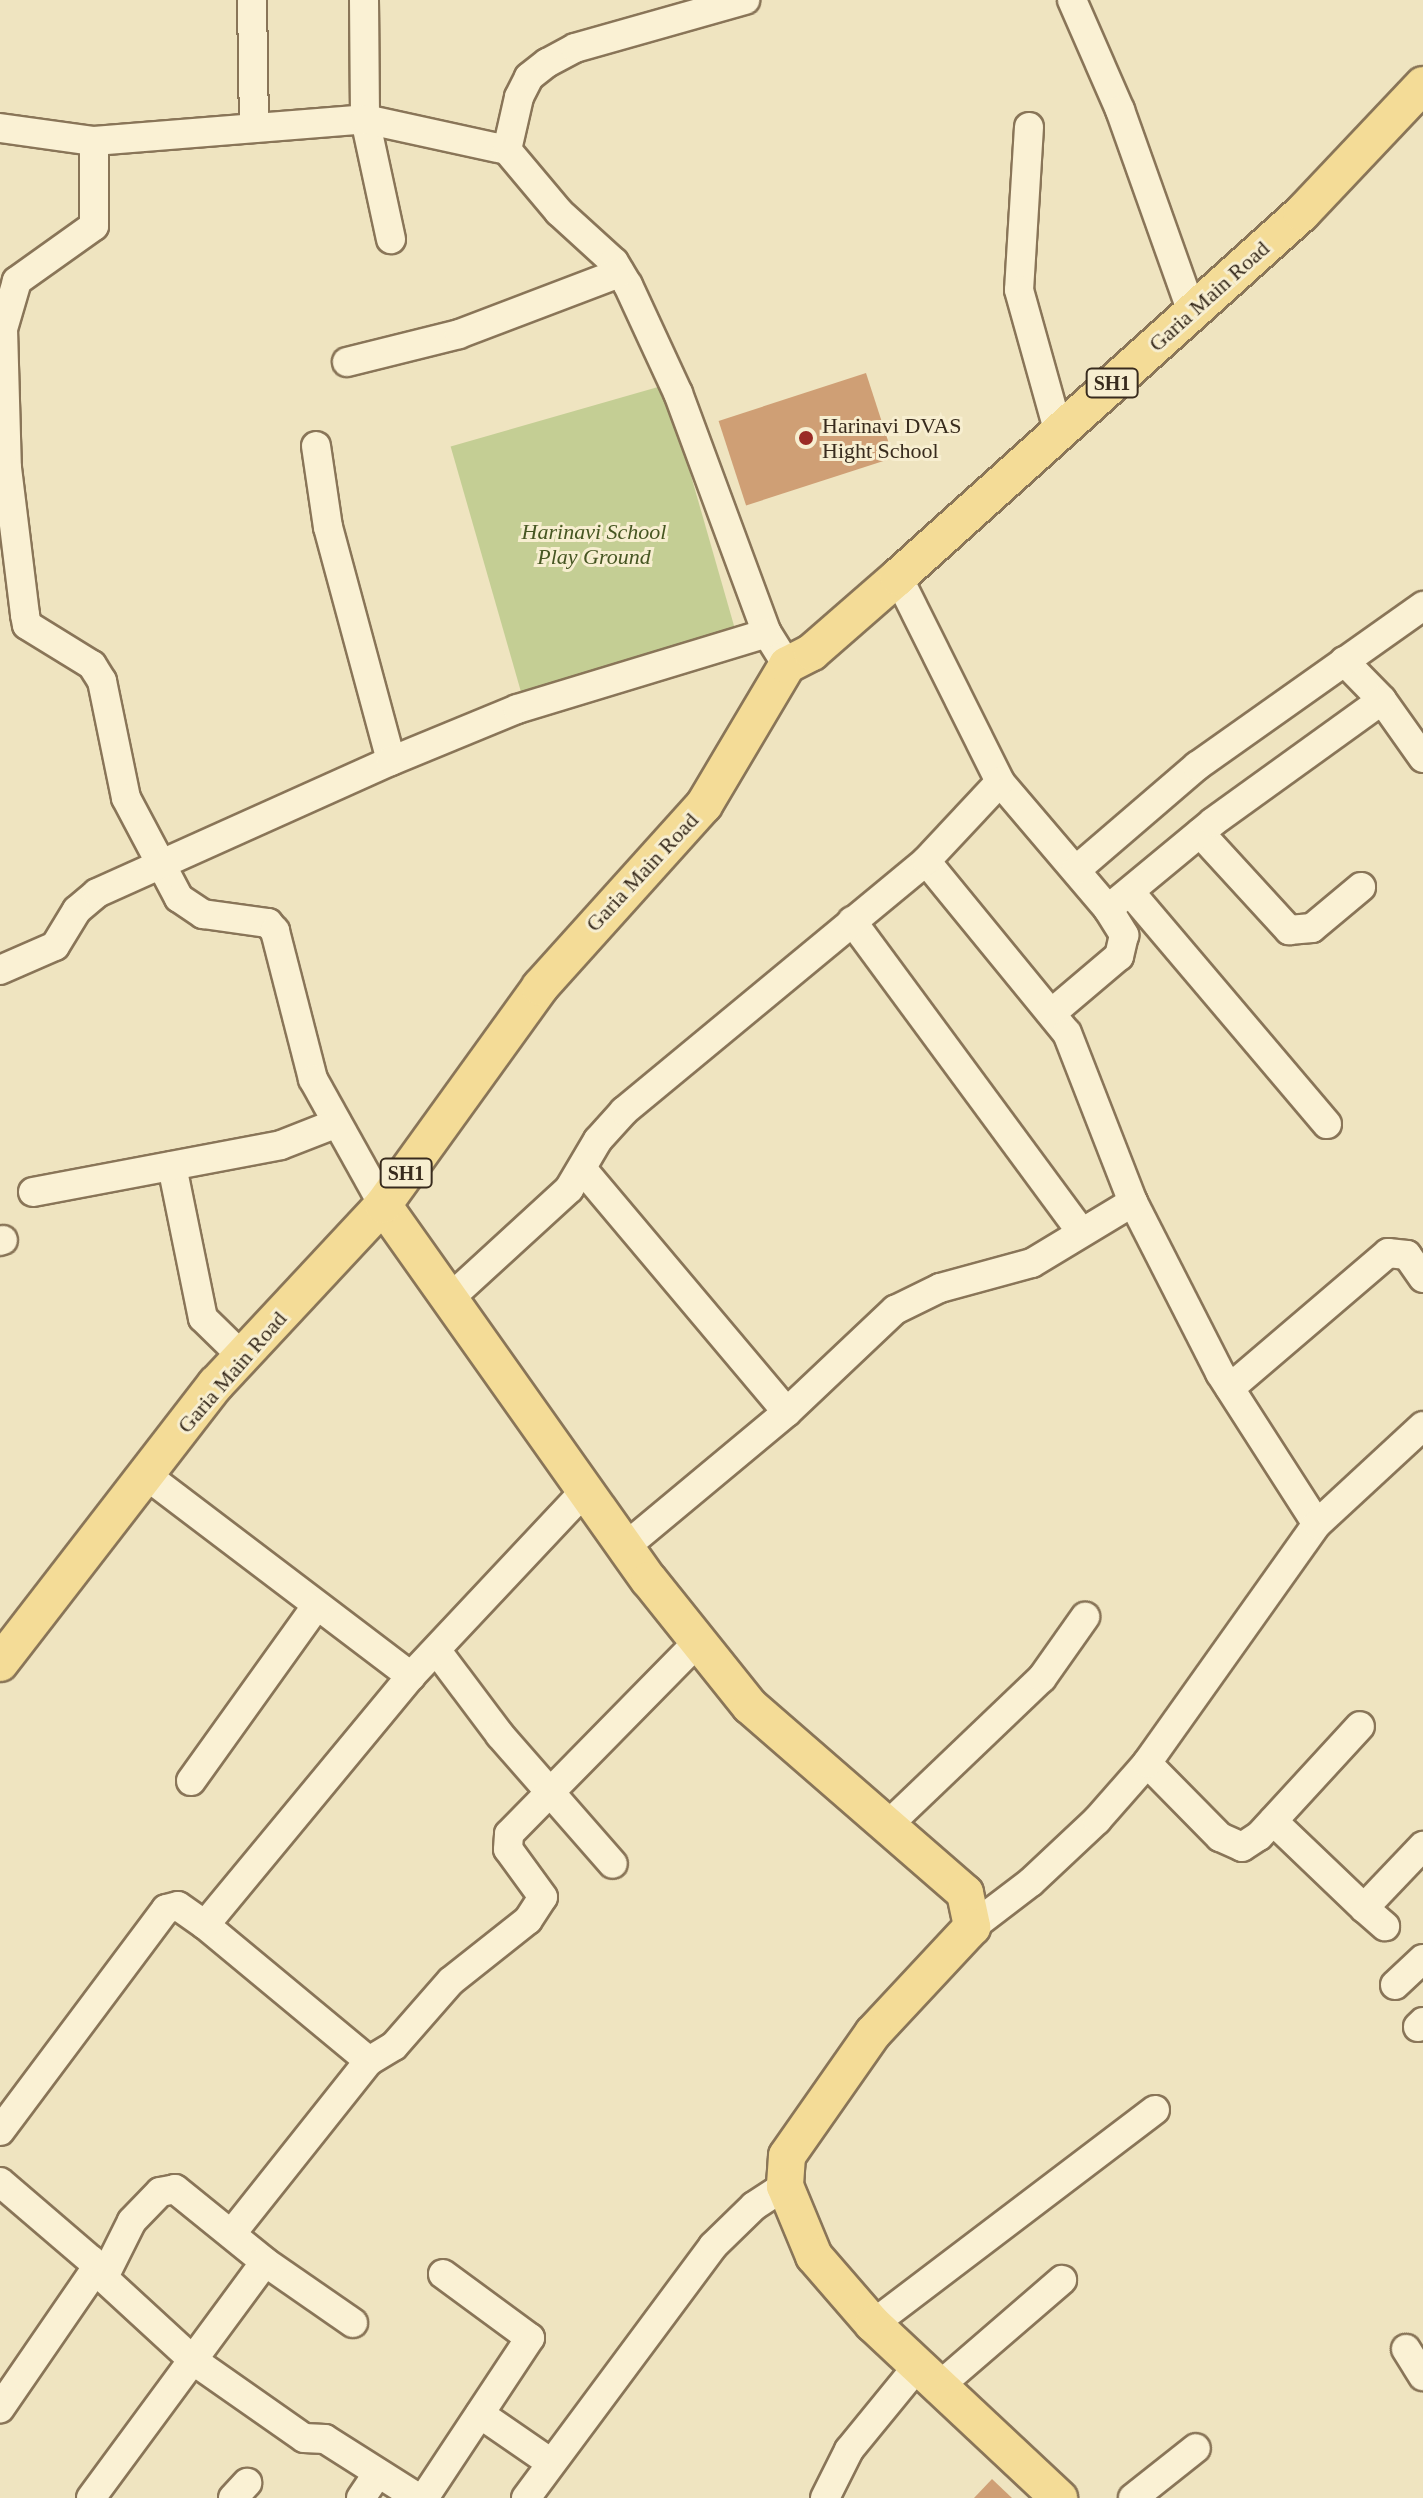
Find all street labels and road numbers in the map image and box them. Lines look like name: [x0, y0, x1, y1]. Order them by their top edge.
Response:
street label: Garia Main Road: [1143, 235, 1275, 357]
road number: SH1: [1084, 367, 1140, 399]
street label: Garia Main Road: [580, 807, 704, 937]
road number: SH1: [378, 1157, 434, 1189]
street label: Garia Main Road: [172, 1306, 292, 1438]

